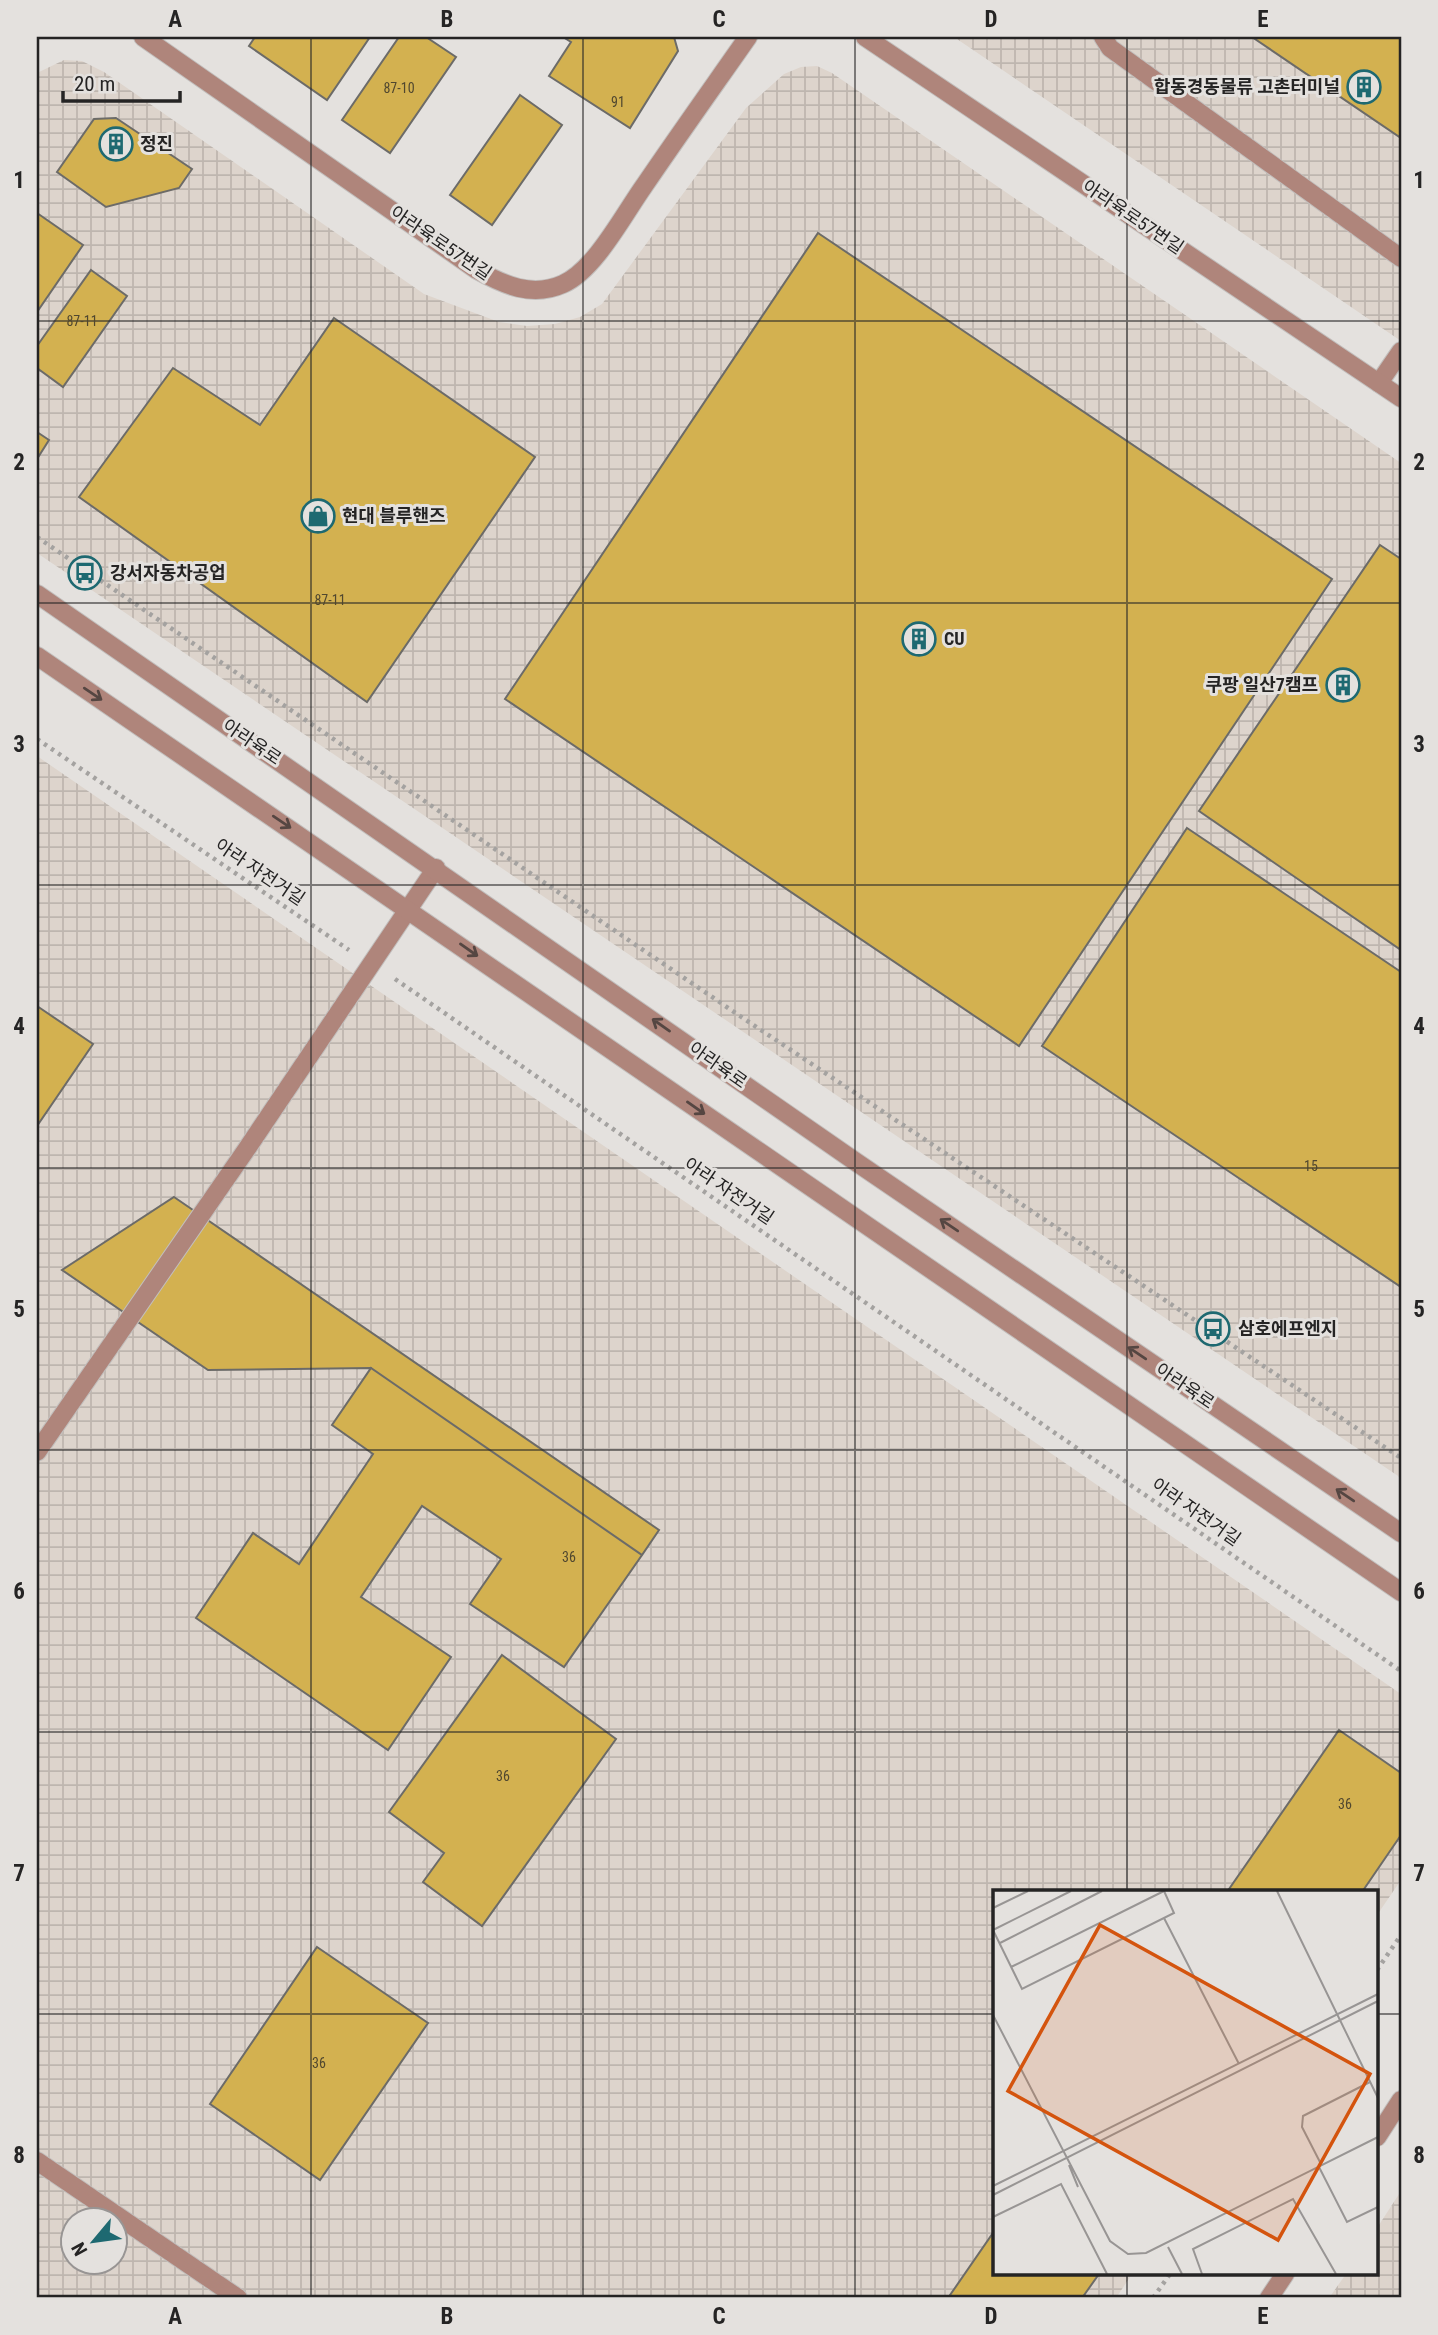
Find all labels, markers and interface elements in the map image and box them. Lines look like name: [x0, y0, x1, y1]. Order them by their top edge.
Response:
text: A: [168, 6, 182, 33]
text: B: [441, 6, 453, 33]
text: C: [712, 6, 726, 33]
text: D: [985, 6, 998, 33]
text: E: [1257, 6, 1269, 33]
scale bar: [63, 60, 180, 104]
building icon: 합동경동물류 고촌터미널: [1345, 68, 1383, 106]
text: 20 m: [74, 72, 115, 96]
place label: 합동경동물류 고촌터미널: [1154, 76, 1340, 97]
house number: 87-10: [383, 80, 415, 96]
house number: 91: [611, 94, 625, 110]
building icon: 정진: [97, 125, 135, 163]
place label: 정진: [140, 133, 173, 154]
text: 1: [13, 167, 25, 194]
text: 1: [1413, 167, 1425, 194]
street label: 아라육로57번길: [1079, 175, 1188, 258]
street label: 아라육로57번길: [387, 201, 496, 284]
house number: 87-11: [66, 313, 98, 329]
text: 2: [13, 449, 25, 476]
text: 2: [1413, 449, 1425, 476]
shop icon: 현대 블루핸즈: [299, 497, 337, 535]
place label: 현대 블루핸즈: [342, 505, 446, 526]
bus stop icon: 강서자동차공업: [66, 554, 104, 592]
place label: 강서자동차공업: [110, 562, 226, 583]
house number: 87-11: [314, 592, 346, 608]
building icon: CU: [900, 620, 938, 658]
place label: CU: [944, 628, 965, 649]
building icon: 쿠팡 일산7캠프: [1324, 666, 1362, 704]
place label: 쿠팡 일산7캠프: [1205, 674, 1318, 695]
one-way arrow: [83, 687, 102, 701]
street label: 아라육로: [219, 714, 286, 769]
text: 3: [13, 731, 25, 758]
text: 3: [1413, 731, 1425, 758]
one-way arrow: [271, 815, 291, 829]
street label: 아라 자전거길: [212, 834, 309, 909]
one-way arrow: [459, 943, 478, 957]
text: 4: [13, 1013, 25, 1040]
text: 4: [1413, 1013, 1425, 1040]
one-way arrow: [652, 1018, 671, 1032]
street label: 아라육로: [685, 1037, 751, 1092]
one-way arrow: [686, 1101, 705, 1115]
street label: 아라 자전거길: [681, 1153, 778, 1228]
house number: 15: [1304, 1158, 1318, 1174]
one-way arrow: [939, 1218, 959, 1232]
text: 5: [13, 1296, 25, 1323]
text: 5: [1413, 1296, 1425, 1323]
bus stop icon: 삼호에프엔지: [1194, 1310, 1232, 1348]
place label: 삼호에프엔지: [1238, 1318, 1337, 1339]
one-way arrow: [1127, 1346, 1147, 1360]
street label: 아라육로: [1152, 1358, 1219, 1413]
street label: 아라 자전거길: [1148, 1473, 1245, 1550]
one-way arrow: [1336, 1488, 1355, 1502]
house number: 36: [562, 1549, 576, 1565]
text: 6: [13, 1578, 25, 1605]
text: 6: [1413, 1578, 1425, 1605]
house number: 36: [496, 1768, 510, 1784]
house number: 36: [1338, 1796, 1352, 1812]
text: 7: [13, 1860, 25, 1887]
text: 7: [1413, 1860, 1425, 1887]
inset map: [993, 1890, 1378, 2276]
house number: 36: [312, 2055, 326, 2071]
text: 8: [13, 2142, 25, 2169]
text: 8: [1413, 2142, 1425, 2169]
north arrow: [60, 2206, 130, 2276]
text: N: [67, 2238, 92, 2260]
text: A: [168, 2303, 182, 2330]
text: B: [441, 2303, 453, 2330]
text: C: [712, 2303, 726, 2330]
text: D: [985, 2303, 998, 2330]
text: E: [1257, 2303, 1269, 2330]

